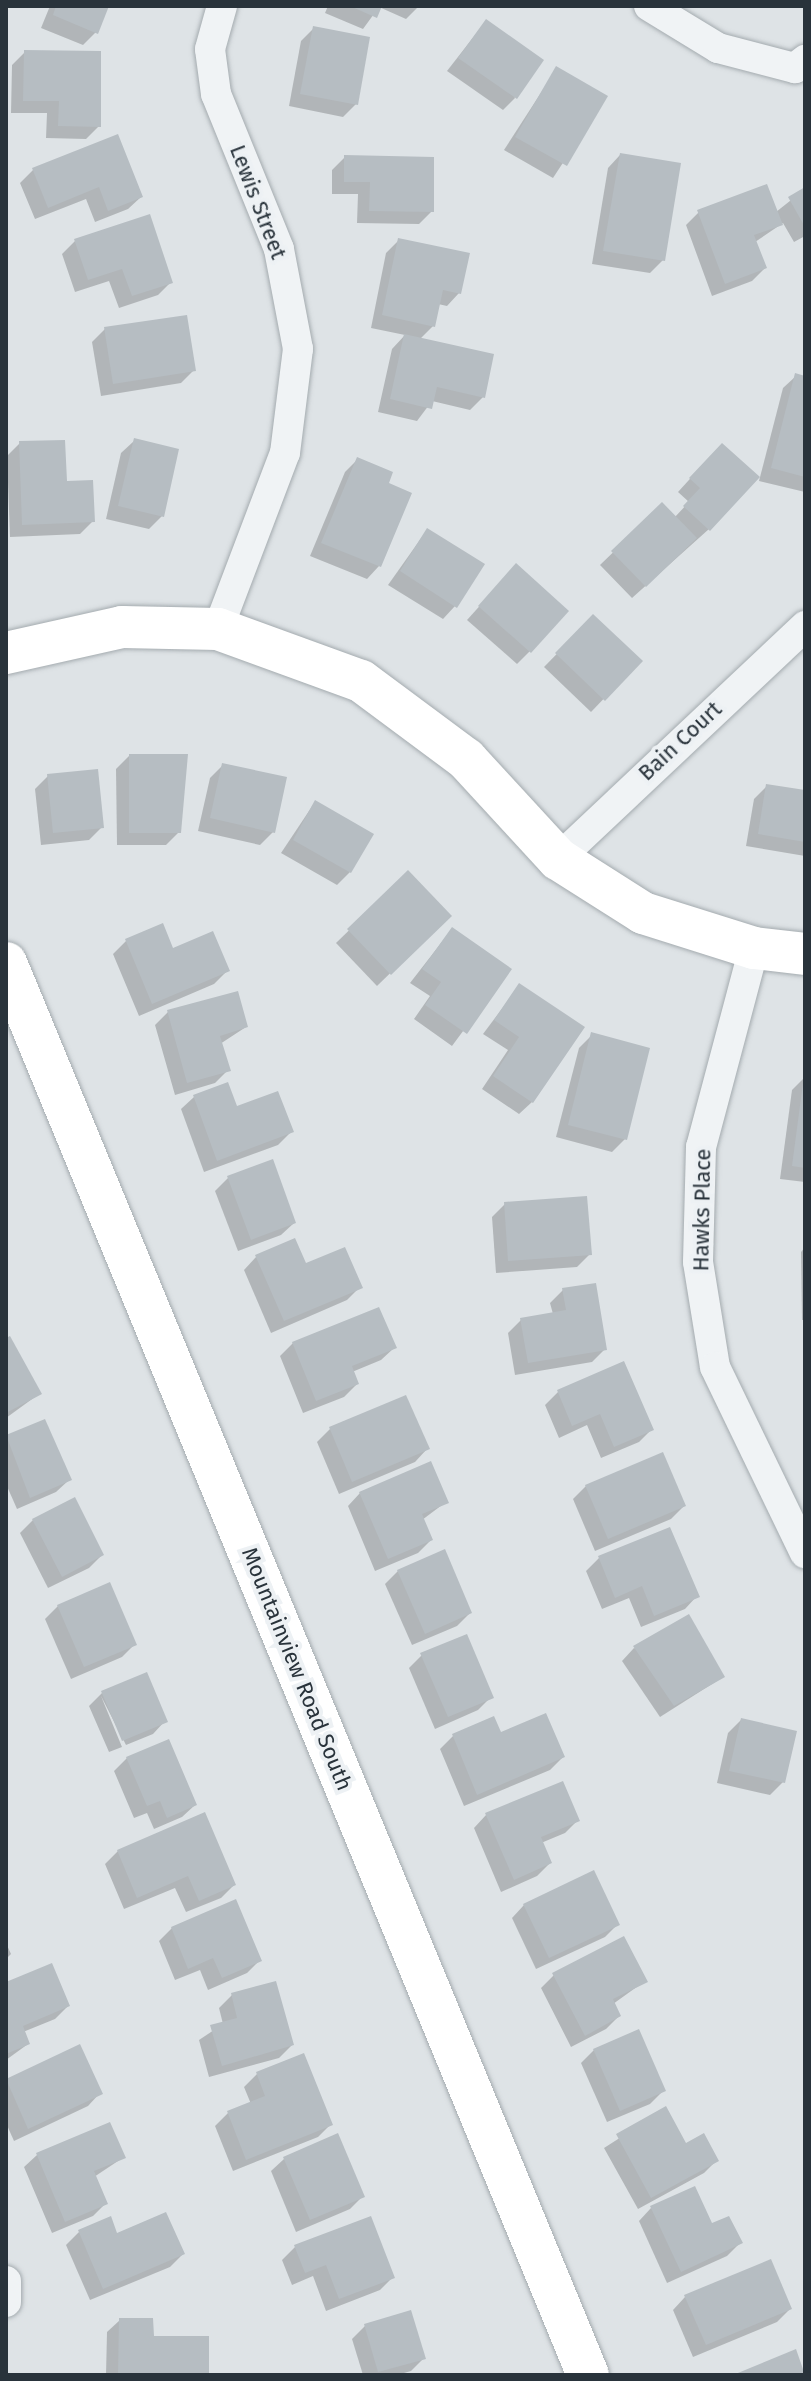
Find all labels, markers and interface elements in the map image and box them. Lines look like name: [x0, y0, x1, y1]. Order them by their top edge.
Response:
street label: Lewis Street: [224, 141, 292, 263]
street label: Bain Court: [633, 696, 727, 786]
street label: Hawks Place: [688, 1148, 716, 1272]
street label: Mountainview Road South: [236, 1544, 358, 1794]

